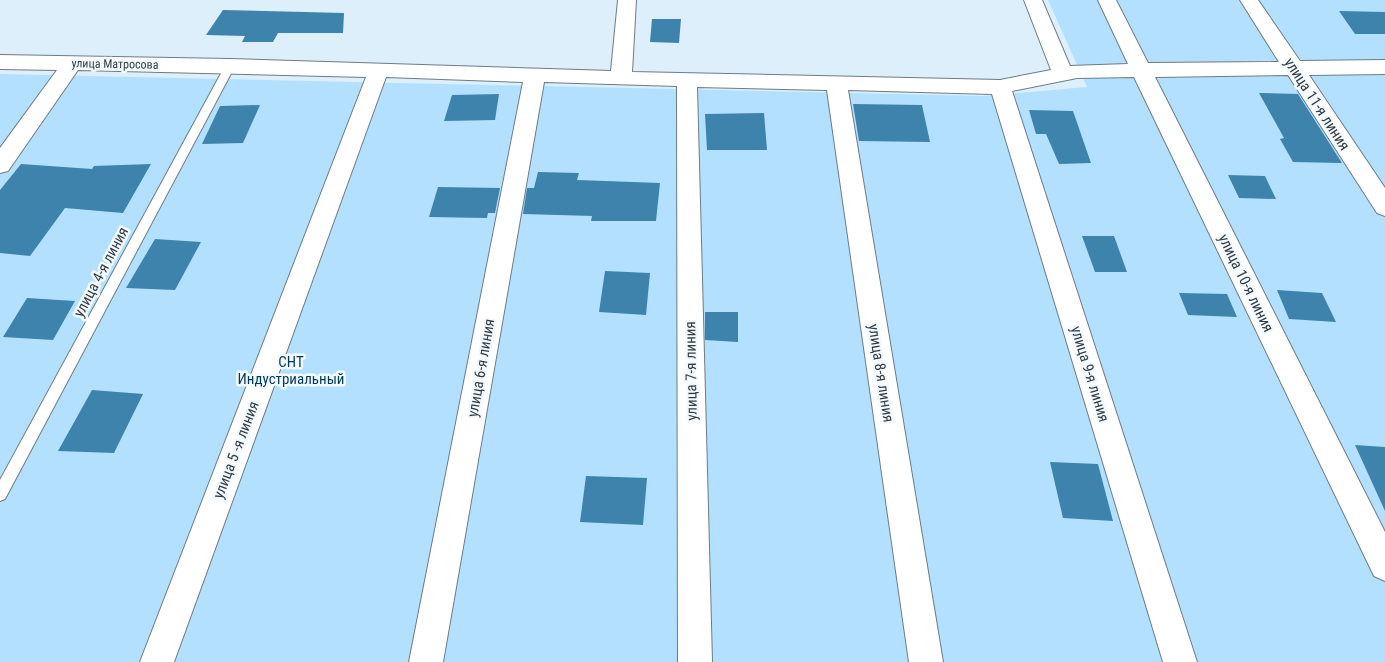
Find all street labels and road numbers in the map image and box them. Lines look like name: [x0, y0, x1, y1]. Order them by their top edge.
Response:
street label: улица 11-я линия: [1280, 54, 1354, 154]
street label: улица Матросова: [71, 56, 159, 72]
street label: улица 4-я линия: [70, 224, 132, 320]
street label: улица 10-я линия: [1215, 231, 1277, 335]
street label: улица 6-я линия: [464, 318, 498, 418]
street label: улица 7-я линия: [681, 321, 701, 421]
street label: улица 8-я линия: [864, 323, 898, 423]
street label: улица 9-я линия: [1067, 324, 1113, 424]
street label: улица 5 -я линия: [209, 399, 263, 501]

